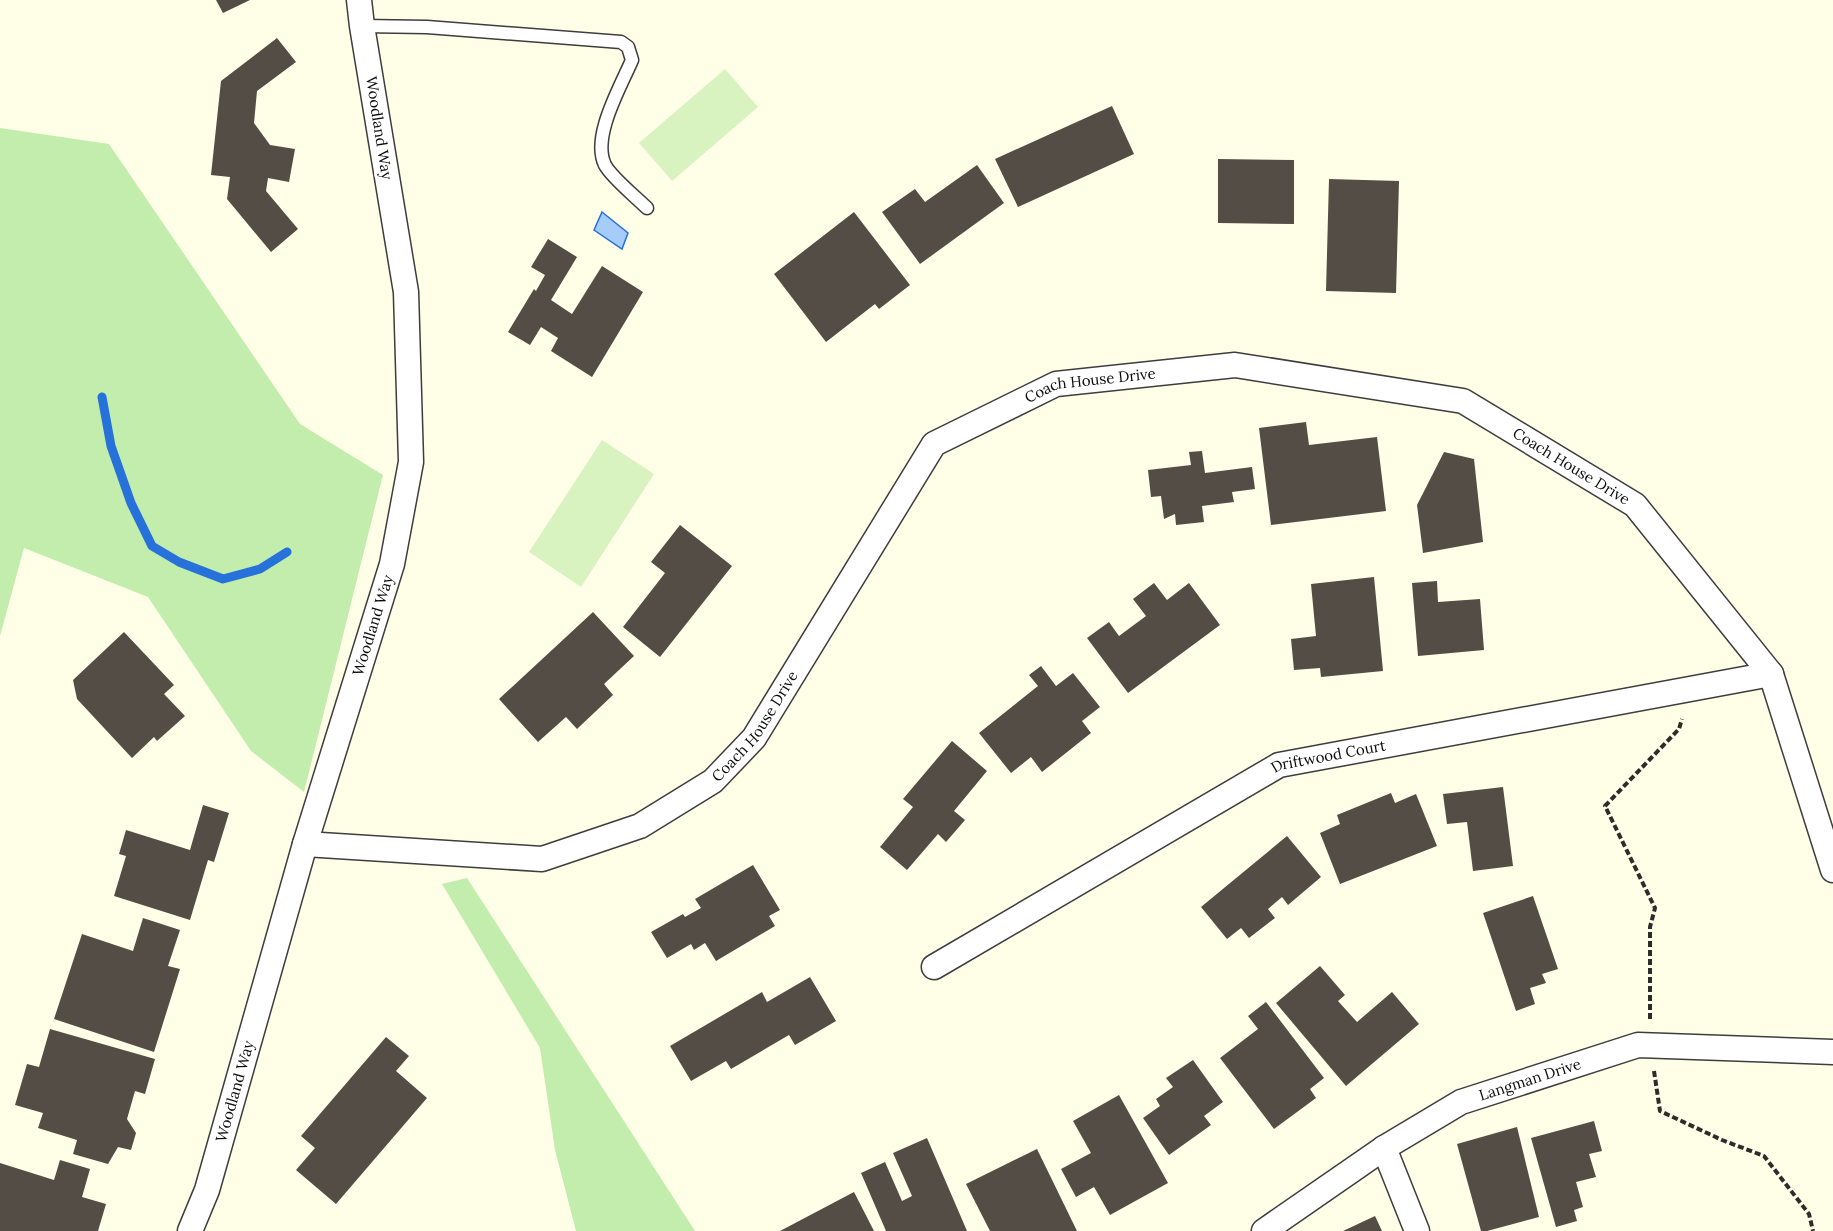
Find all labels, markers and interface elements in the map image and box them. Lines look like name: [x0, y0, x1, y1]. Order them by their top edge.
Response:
street label: Woodland Way: [362, 75, 397, 181]
street label: Coach House Drive: [1021, 363, 1157, 407]
street label: Coach House Drive: [1509, 423, 1634, 509]
street label: Woodland Way: [348, 572, 397, 678]
street label: Coach House Drive: [707, 667, 802, 785]
street label: Driftwood Court: [1267, 735, 1387, 777]
street label: Woodland Way: [211, 1038, 258, 1144]
street label: Langman Drive: [1476, 1054, 1583, 1105]

